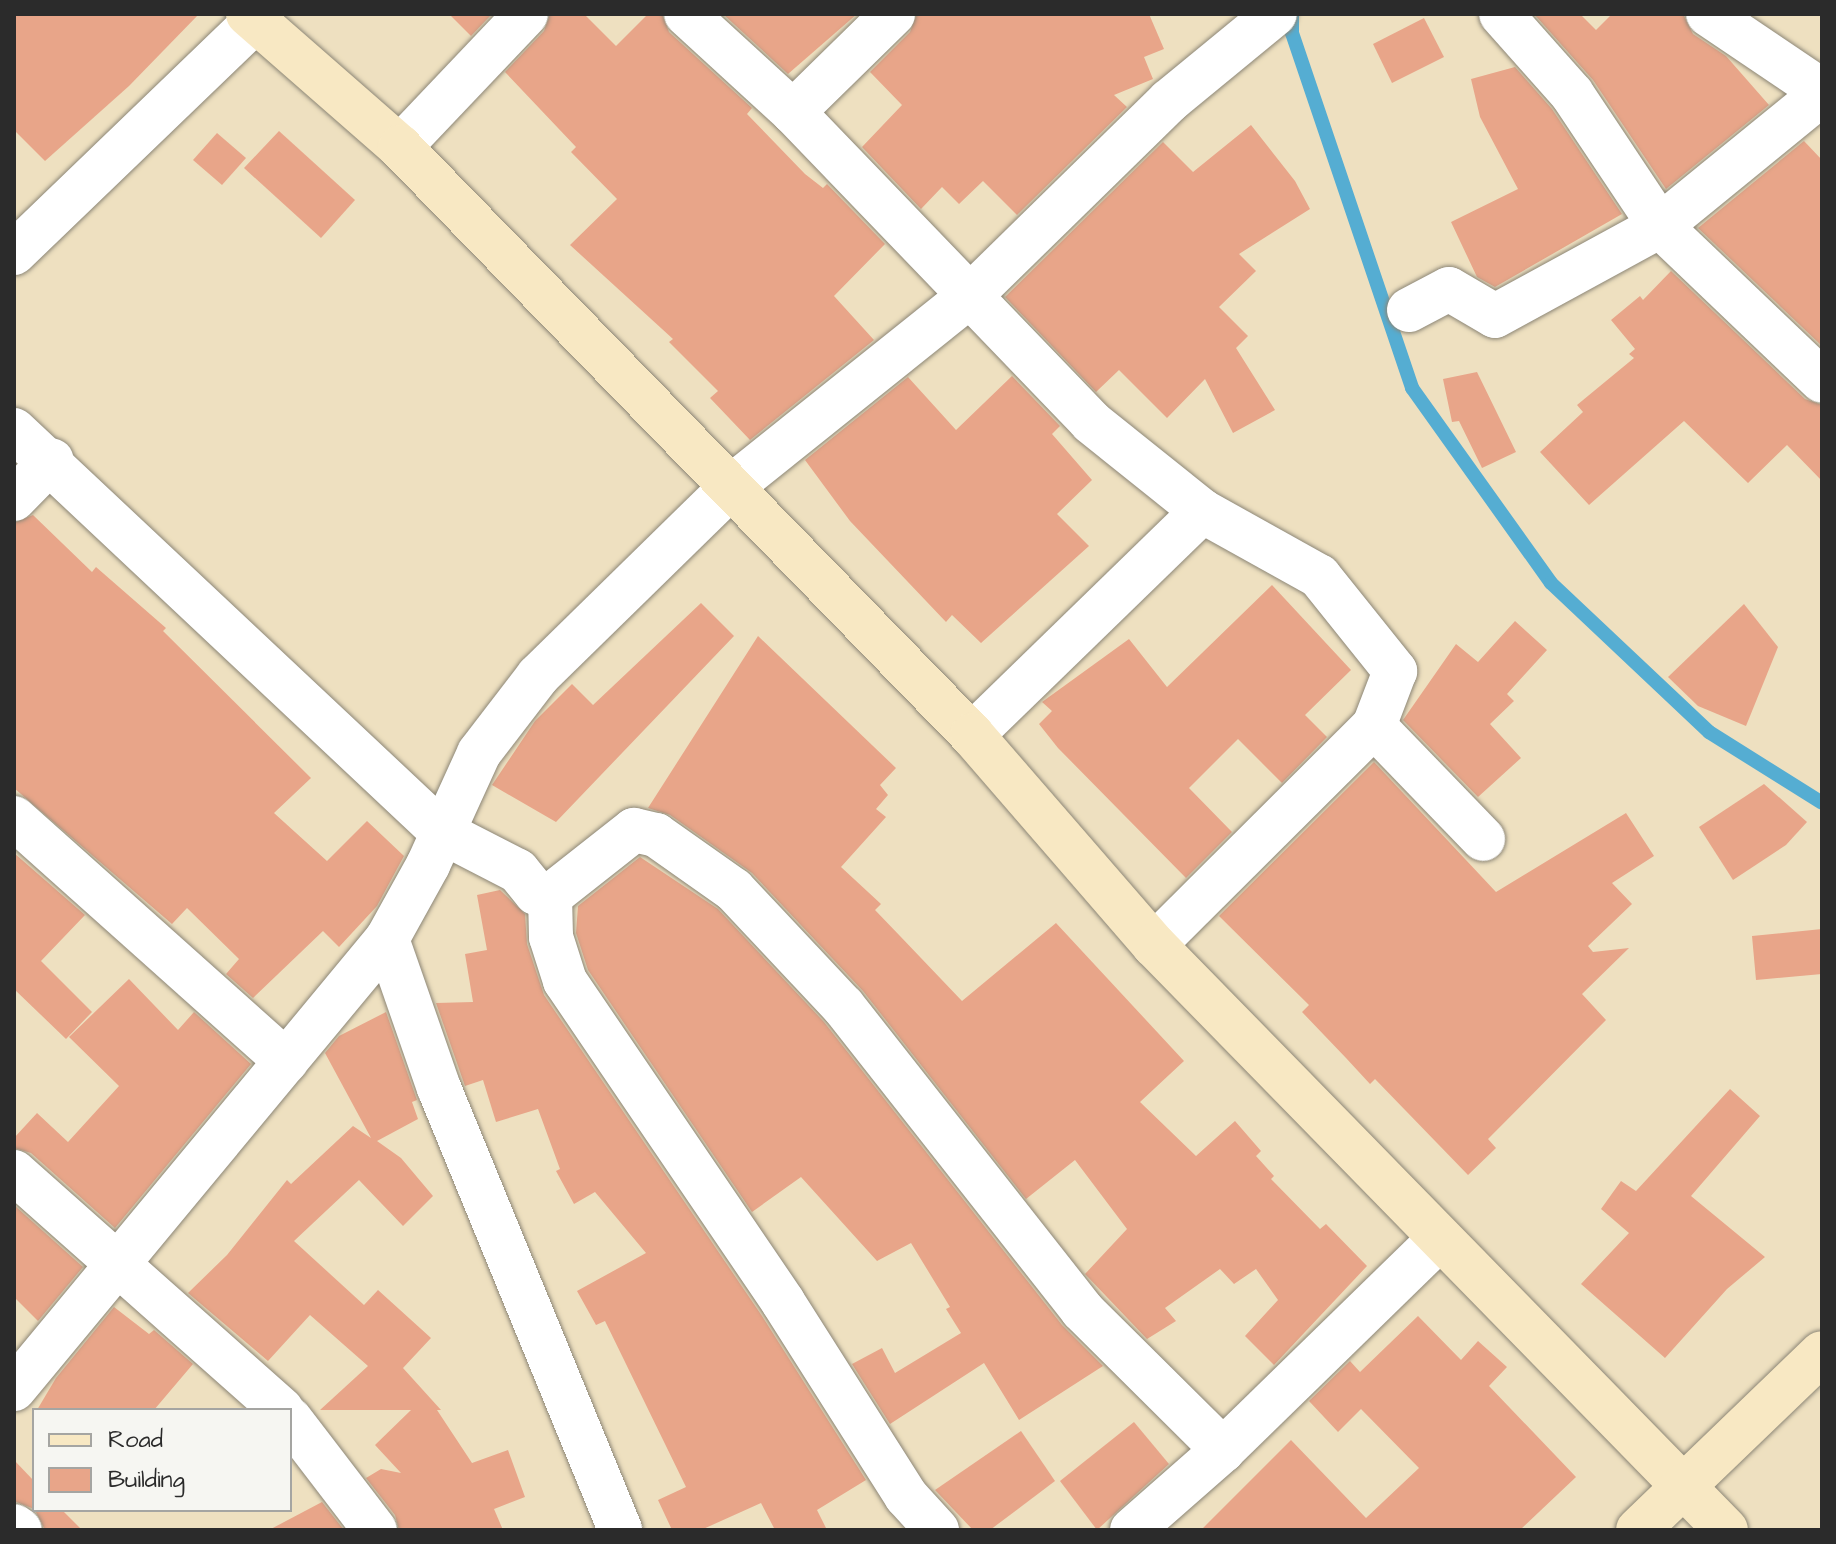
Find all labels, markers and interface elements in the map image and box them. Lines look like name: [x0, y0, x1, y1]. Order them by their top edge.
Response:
legend: [32, 1408, 292, 1512]
text: Road: [108, 1423, 163, 1457]
text: Building: [108, 1463, 185, 1497]

